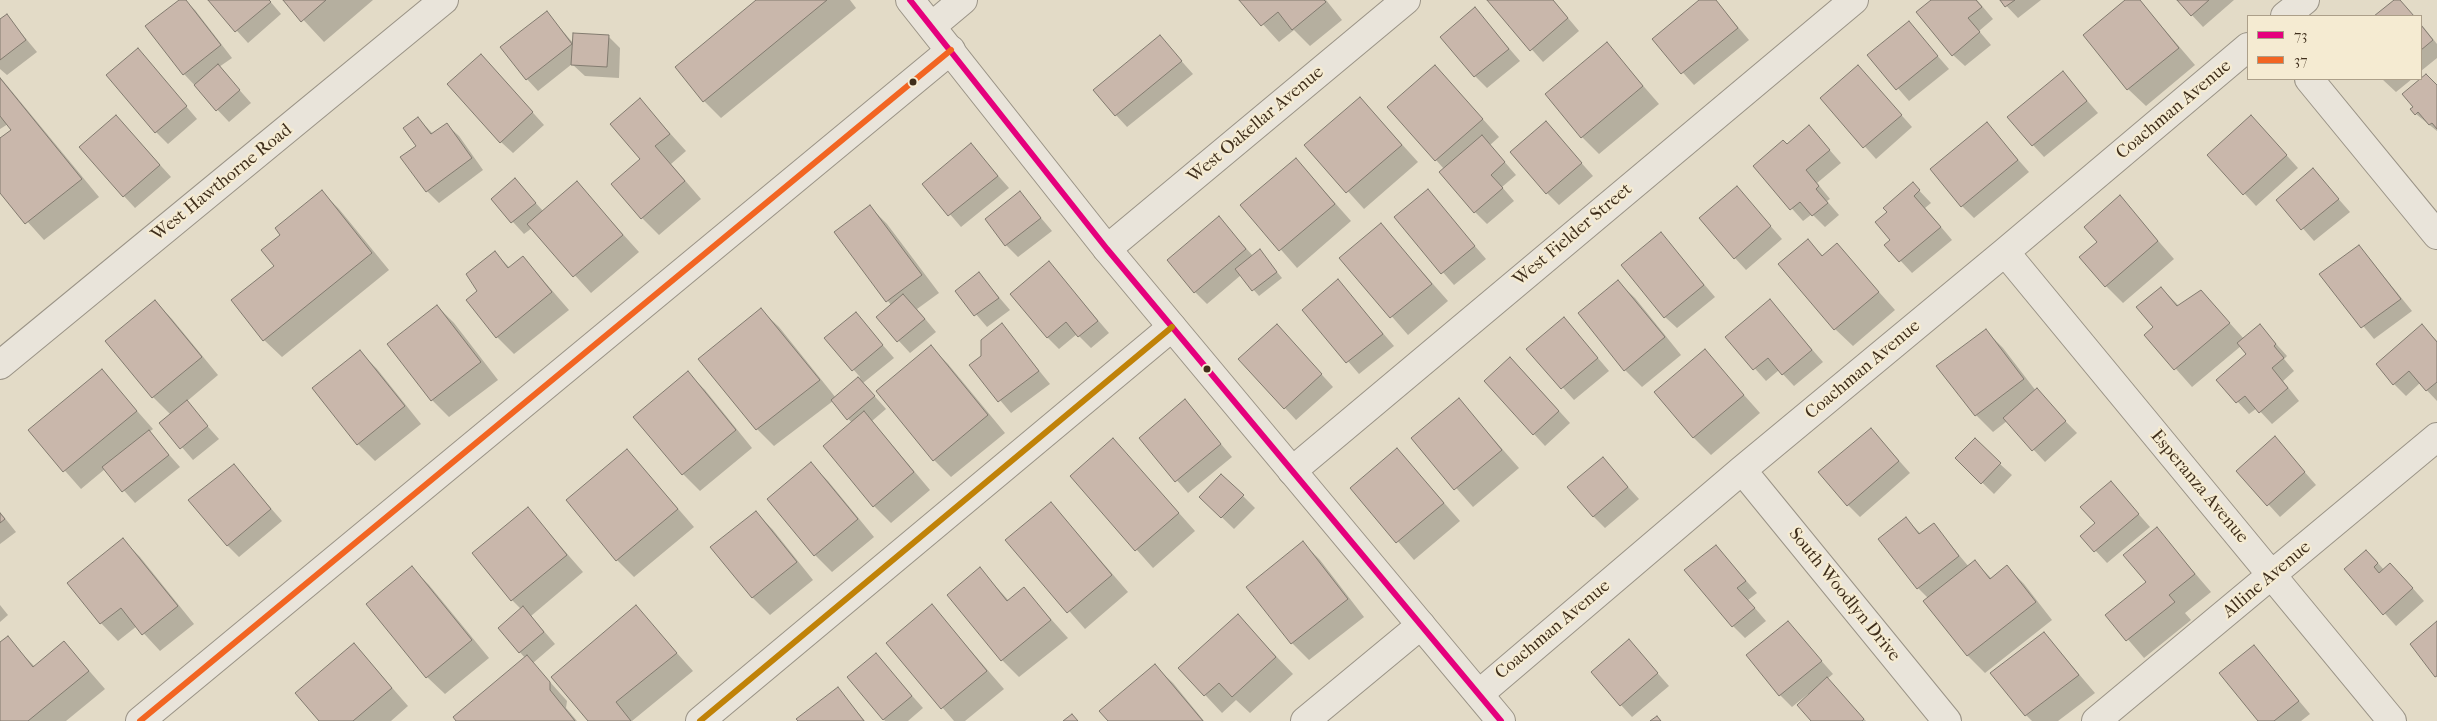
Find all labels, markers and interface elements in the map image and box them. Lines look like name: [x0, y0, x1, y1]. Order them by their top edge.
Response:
legend: [2247, 15, 2422, 80]
text: 73: [2294, 26, 2307, 44]
text: 37: [2294, 51, 2307, 69]
street label: Coachman Avenue: [2112, 56, 2236, 164]
street label: West Oakellar Avenue: [1184, 62, 1328, 188]
unlabelled marker: [908, 77, 918, 87]
street label: West Hawthorne Road: [148, 120, 296, 246]
street label: West Fielder Street: [1509, 179, 1637, 291]
street label: Coachman Avenue: [1801, 316, 1925, 424]
unlabelled marker: [1202, 364, 1212, 374]
street label: Esperanza Avenue: [2145, 426, 2253, 548]
street label: South Woodlyn Drive: [1783, 524, 1905, 666]
street label: Alline Avenue: [2219, 537, 2315, 623]
street label: Coachman Avenue: [1491, 576, 1615, 684]

